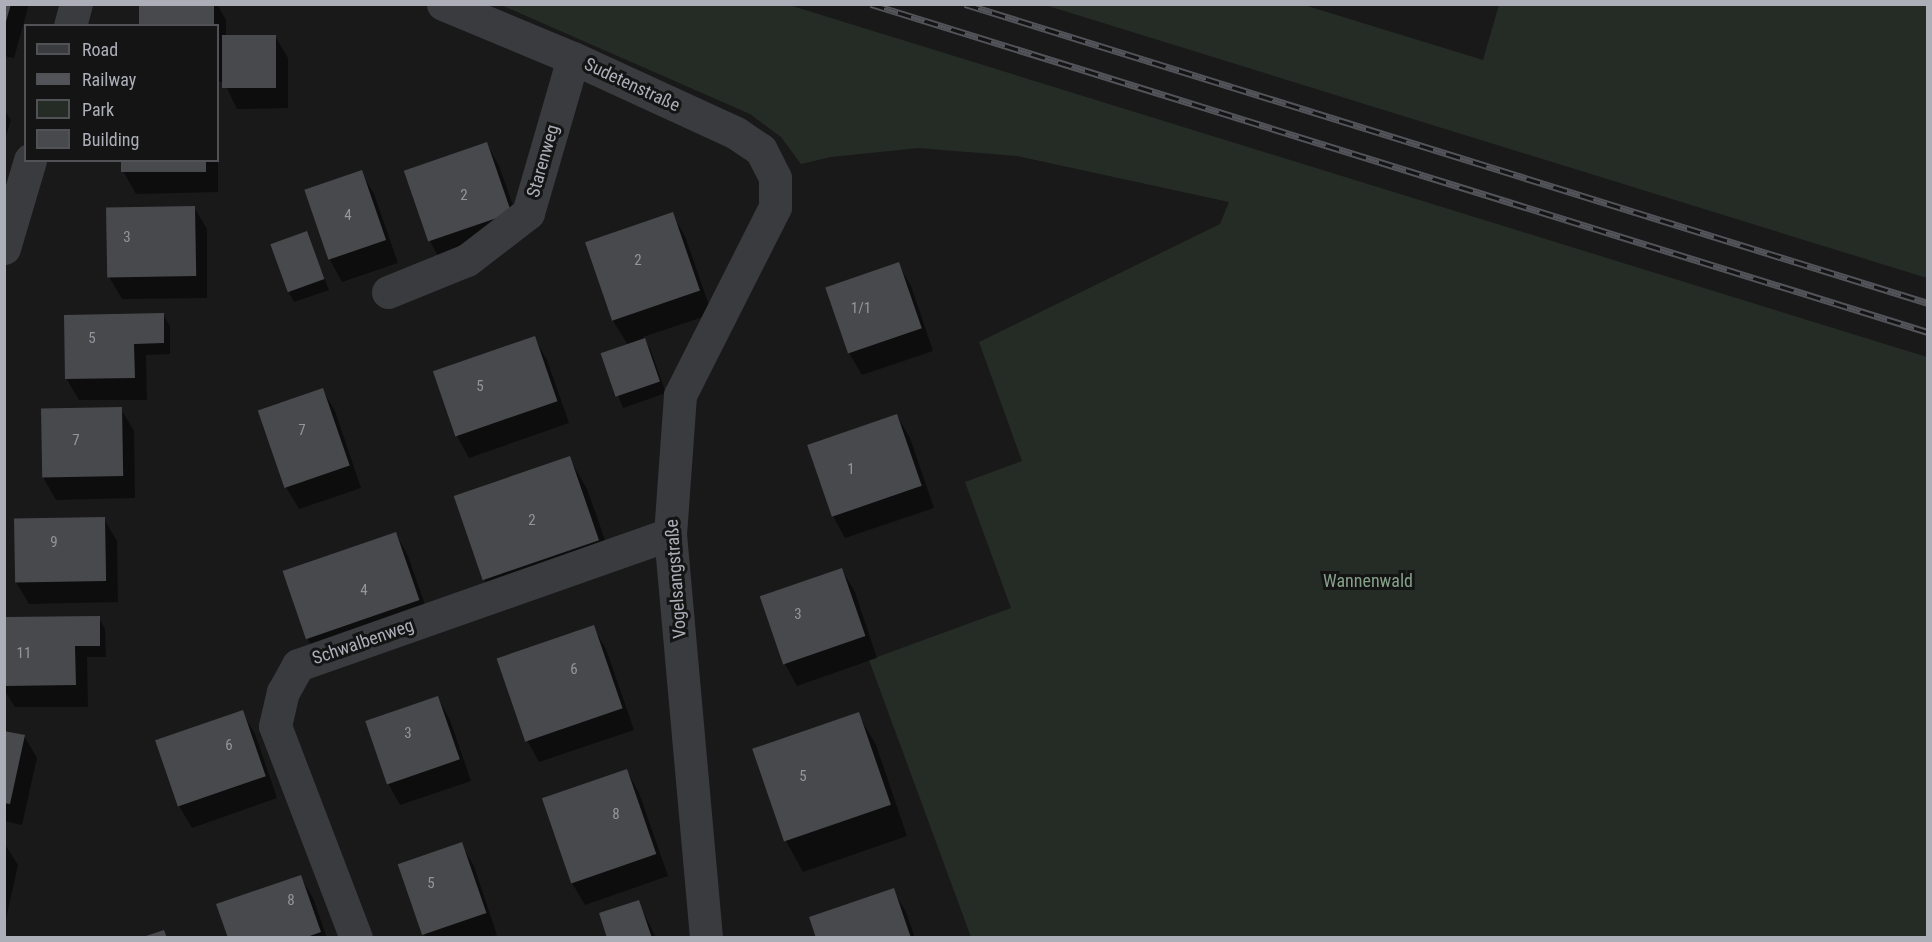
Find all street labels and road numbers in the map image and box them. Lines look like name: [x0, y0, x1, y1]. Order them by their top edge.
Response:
street label: Sudetenstraße: [581, 53, 683, 117]
street label: Starenweg: [522, 122, 564, 200]
street label: Vogelsangstraße: [661, 519, 691, 639]
street label: Schwalbenweg: [309, 615, 417, 669]

